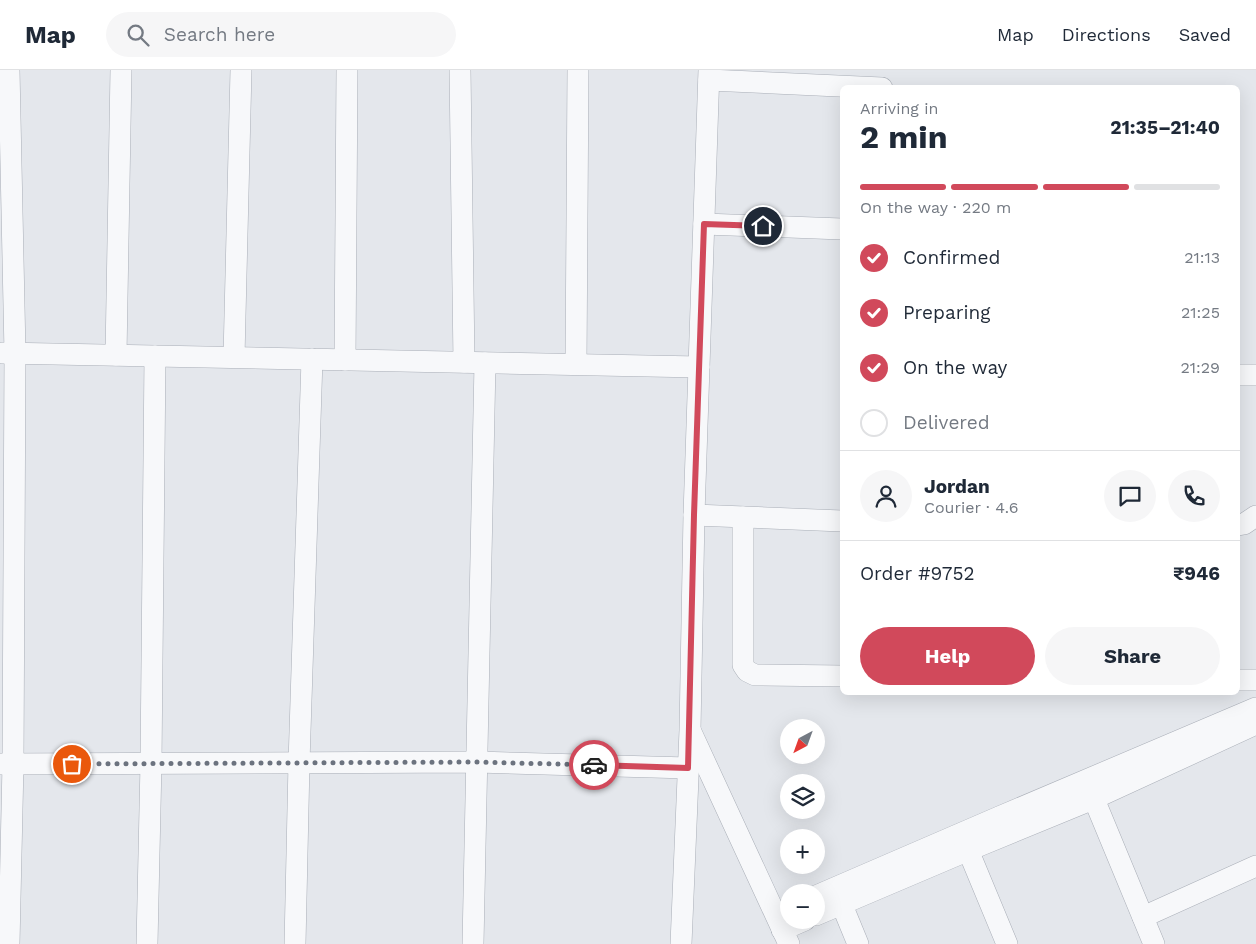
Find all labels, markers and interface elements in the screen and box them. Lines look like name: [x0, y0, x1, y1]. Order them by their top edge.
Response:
search box: [106, 12, 456, 57]
text: Map: [25, 21, 76, 49]
icon: search: [124, 21, 152, 49]
text: Search here: [164, 23, 275, 46]
text: Map: [997, 24, 1034, 45]
text: Directions: [1062, 24, 1151, 45]
text: Saved: [1179, 24, 1231, 45]
text: Arriving in: [860, 99, 938, 118]
text: 21:35–21:40: [1110, 116, 1220, 139]
text: 2 min: [860, 118, 948, 156]
text: On the way · 220 m: [860, 198, 1011, 217]
pin: [742, 205, 784, 247]
icon: home: [749, 212, 777, 240]
icon: check: [860, 244, 888, 272]
text: Confirmed: [903, 246, 1000, 269]
text: 21:13: [1184, 248, 1220, 267]
icon: check: [860, 299, 888, 327]
text: Preparing: [903, 301, 990, 324]
text: 21:25: [1181, 303, 1220, 322]
icon: check: [860, 354, 888, 382]
text: On the way: [903, 356, 1007, 379]
text: 21:29: [1180, 358, 1220, 377]
text: Delivered: [903, 411, 990, 434]
button: person: [860, 470, 912, 522]
button: chat: [1104, 470, 1156, 522]
button: phone: [1168, 470, 1220, 522]
text: Jordan: [924, 475, 990, 498]
text: Courier · 4.6: [924, 498, 1019, 517]
text: Order #9752: [860, 562, 975, 585]
text: ₹946: [1173, 562, 1220, 585]
button: Help: [860, 627, 1035, 685]
button: Share: [1045, 627, 1220, 685]
north arrow: [780, 719, 825, 764]
map controls: [780, 719, 825, 929]
courier: [569, 740, 619, 790]
pin: [51, 743, 93, 785]
icon: bag: [58, 750, 86, 778]
icon: car: [580, 751, 608, 779]
button: layers: [780, 774, 825, 819]
button: +: [780, 829, 825, 874]
button: −: [780, 884, 825, 929]

